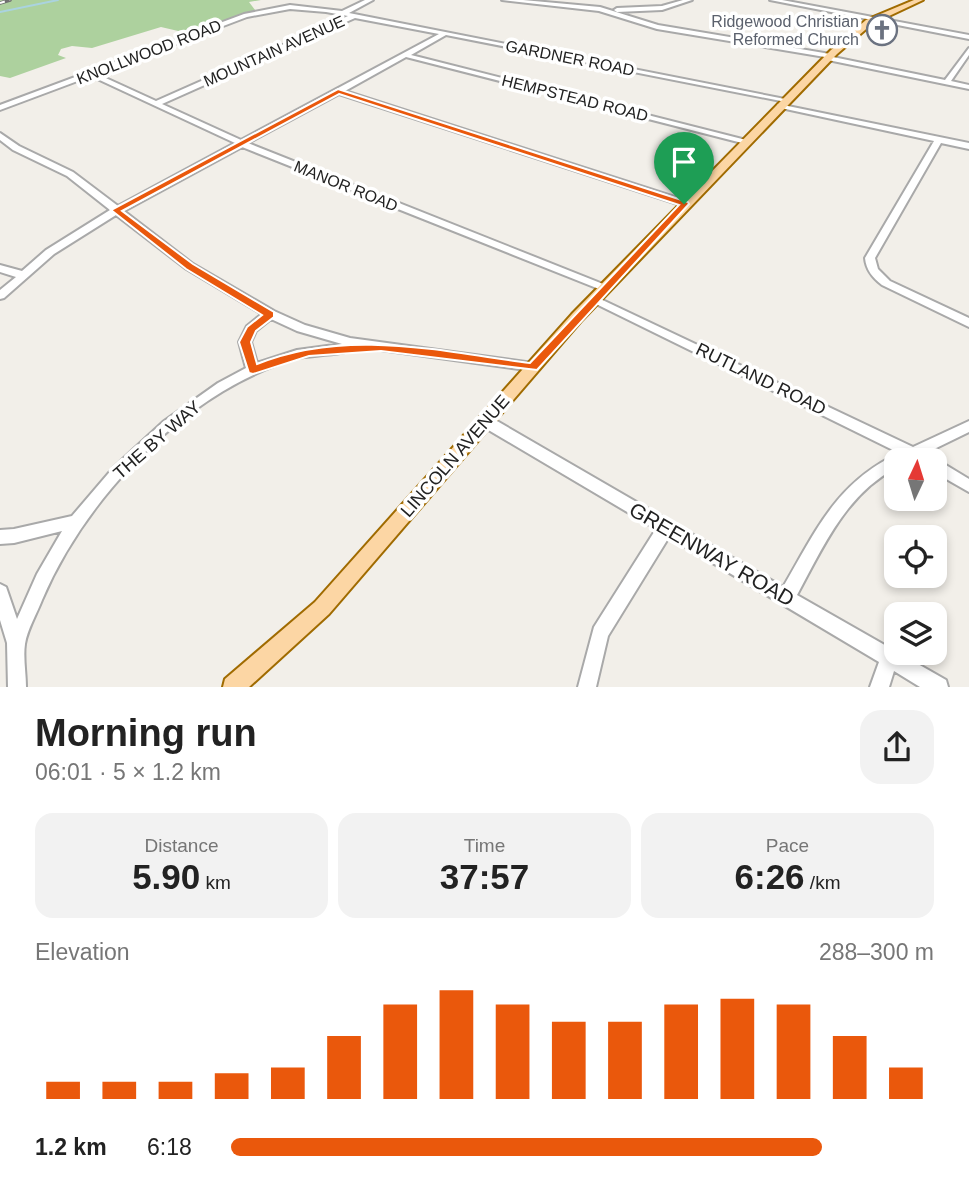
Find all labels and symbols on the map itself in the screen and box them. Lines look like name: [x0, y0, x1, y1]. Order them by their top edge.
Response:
street label: MOUNTAIN AVENUE: [201, 12, 347, 90]
place label: Ridgewood Christian Reformed Church: [711, 13, 859, 48]
church icon: Ridgewood Christian Reformed Church: [865, 13, 899, 47]
street label: KNOLLWOOD ROAD: [74, 17, 224, 87]
street label: GARDNER ROAD: [504, 37, 636, 79]
street label: HEMPSTEAD ROAD: [500, 72, 650, 124]
pin: [654, 132, 714, 204]
street label: MANOR ROAD: [292, 157, 400, 215]
street label: RUTLAND ROAD: [693, 339, 829, 419]
street label: LINCOLN AVENUE: [397, 391, 513, 521]
street label: THE BY WAY: [109, 397, 205, 483]
north arrow: [884, 448, 947, 511]
street label: GREENWAY ROAD: [626, 497, 798, 611]

